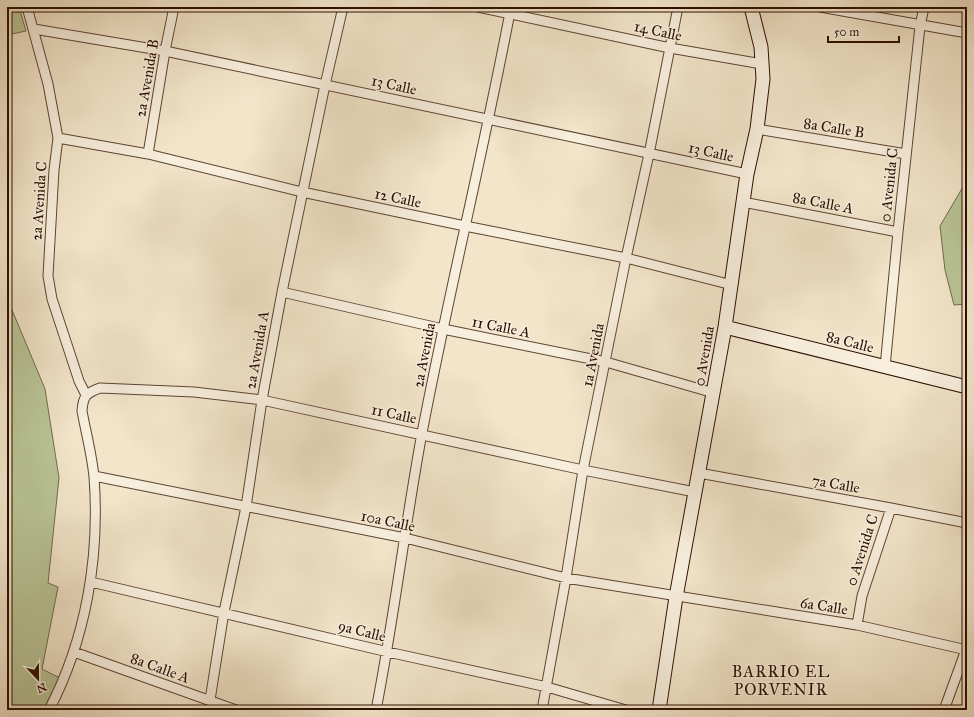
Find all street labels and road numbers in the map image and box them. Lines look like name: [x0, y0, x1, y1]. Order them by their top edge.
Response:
street label: 14 Calle: [632, 17, 684, 45]
street label: 2a Avenida B: [131, 38, 163, 118]
street label: 13 Calle: [370, 71, 418, 99]
street label: 8a Calle B: [802, 114, 866, 142]
street label: 13 Calle: [687, 138, 735, 166]
street label: 0 Avenida C: [876, 147, 902, 223]
street label: 2a Avenida C: [27, 161, 51, 241]
street label: 12 Calle: [373, 184, 423, 212]
street label: 8a Calle A: [791, 188, 855, 218]
street label: 2a Avenida A: [241, 309, 273, 391]
street label: 11 Calle A: [470, 313, 532, 341]
street label: 2a Avenida: [409, 320, 439, 389]
street label: 1a Avenida: [578, 321, 608, 388]
street label: 0 Avenida: [690, 324, 718, 387]
street label: 8a Calle: [824, 327, 876, 357]
street label: 11 Calle: [370, 400, 418, 428]
street label: 7a Calle: [811, 471, 861, 497]
street label: 10a Calle: [359, 506, 417, 536]
street label: 0 Avenida C: [842, 512, 882, 588]
street label: 6a Calle: [799, 593, 849, 619]
street label: 9a Calle: [336, 616, 388, 646]
street label: 8a Calle A: [128, 649, 192, 687]

